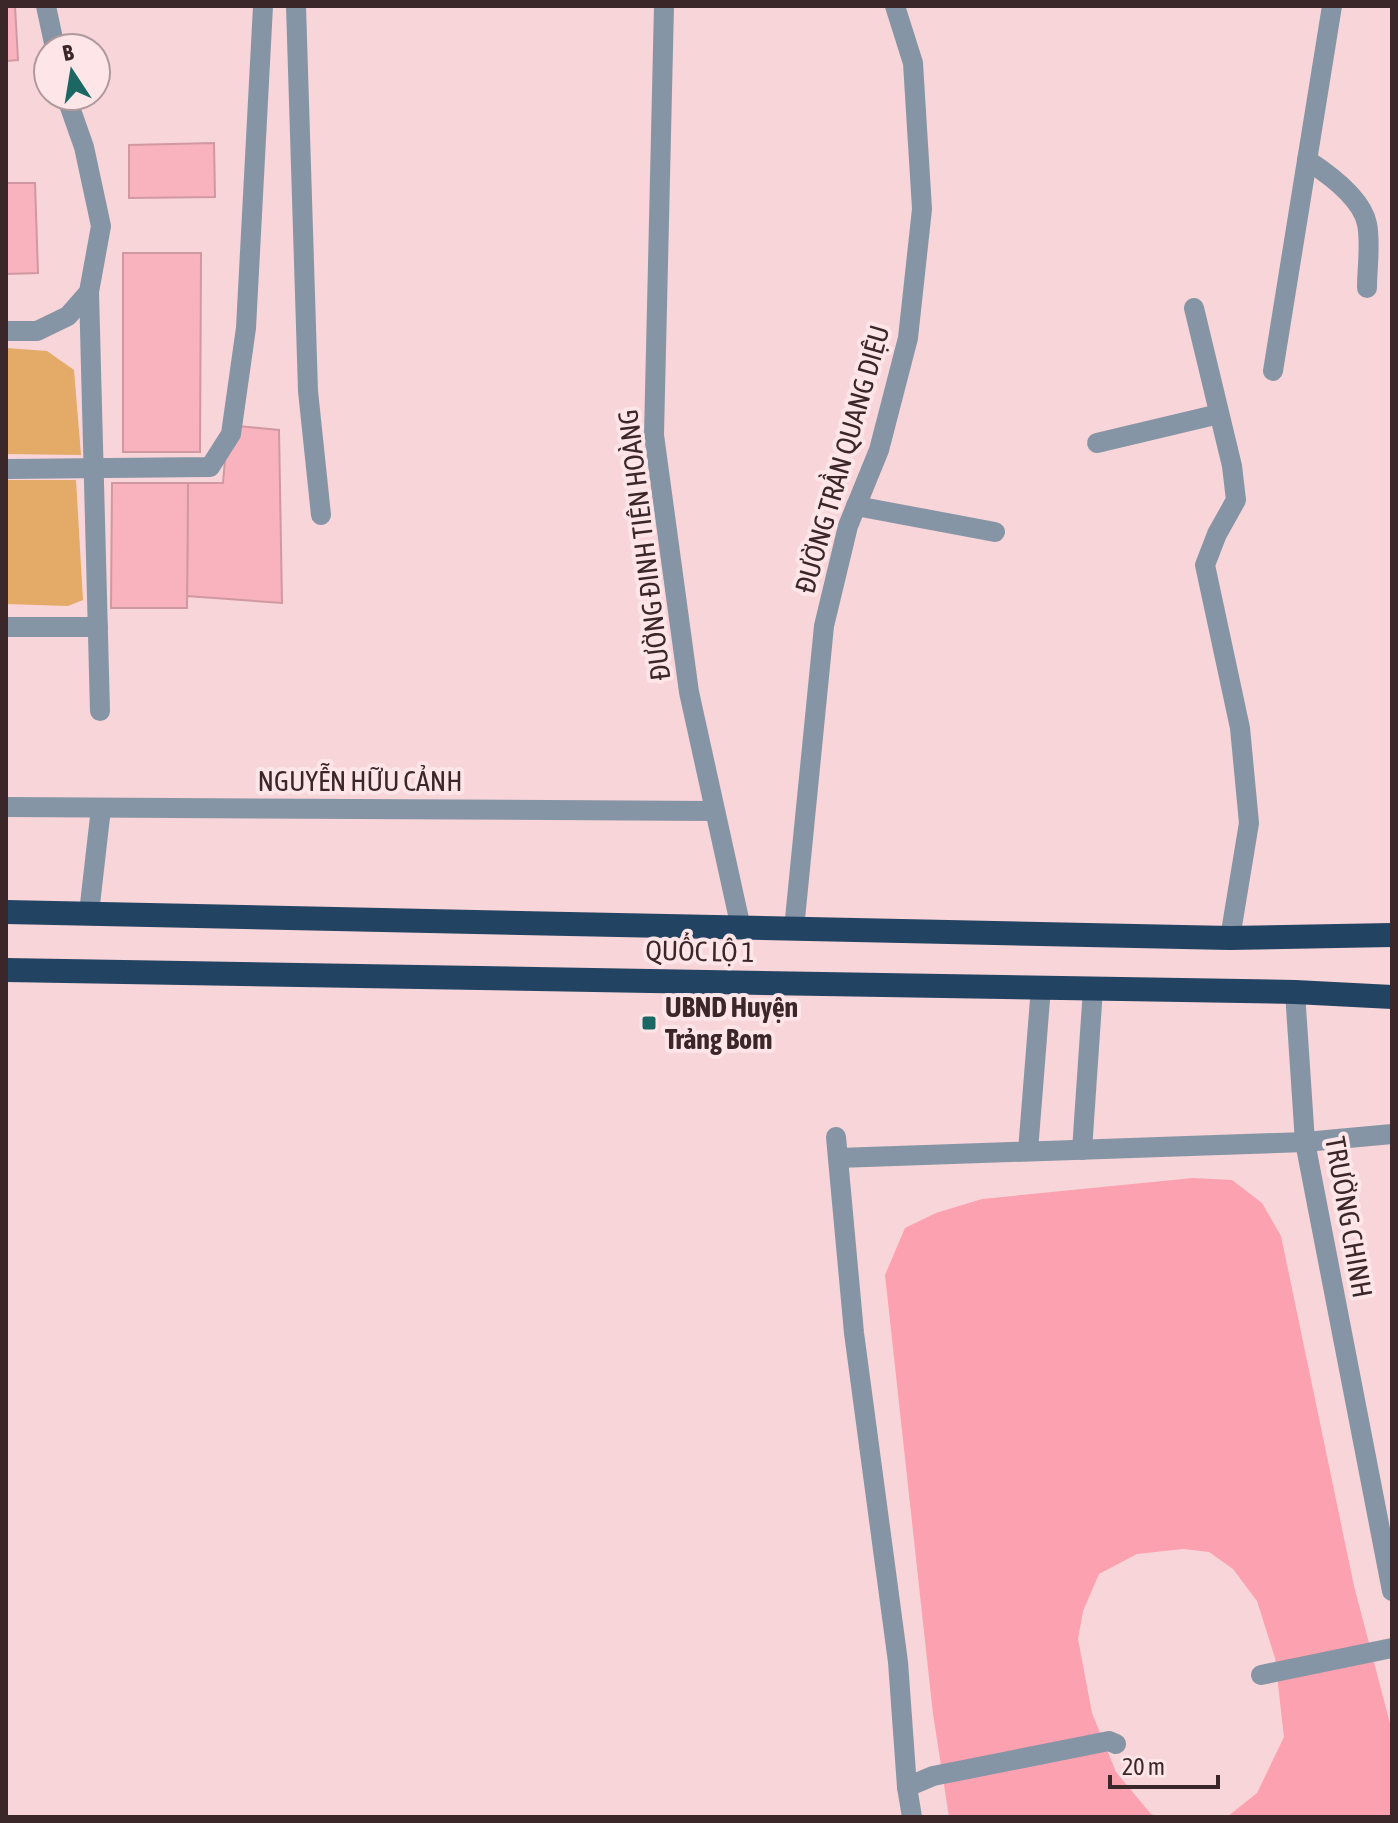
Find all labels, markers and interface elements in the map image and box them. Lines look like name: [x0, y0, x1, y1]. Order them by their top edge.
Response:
north arrow: [32, 32, 112, 112]
text: B: [60, 39, 76, 66]
street label: ĐƯỜNG TRẦN QUANG DIỆU: [786, 321, 896, 597]
street label: ĐƯỜNG ĐINH TIÊN HOÀNG: [612, 408, 676, 682]
street label: NGUYỄN HỮU CẢNH: [258, 763, 462, 797]
street label: QUỐC LỘ 1: [645, 931, 755, 968]
place label: UBND Huyện Trảng Bom: [665, 991, 798, 1055]
marker: UBND Huyện Trảng Bom: [640, 1014, 658, 1032]
street label: TRƯỜNG CHINH: [1319, 1134, 1379, 1300]
scale bar: [1110, 1739, 1218, 1789]
text: 20 m: [1122, 1753, 1165, 1780]

